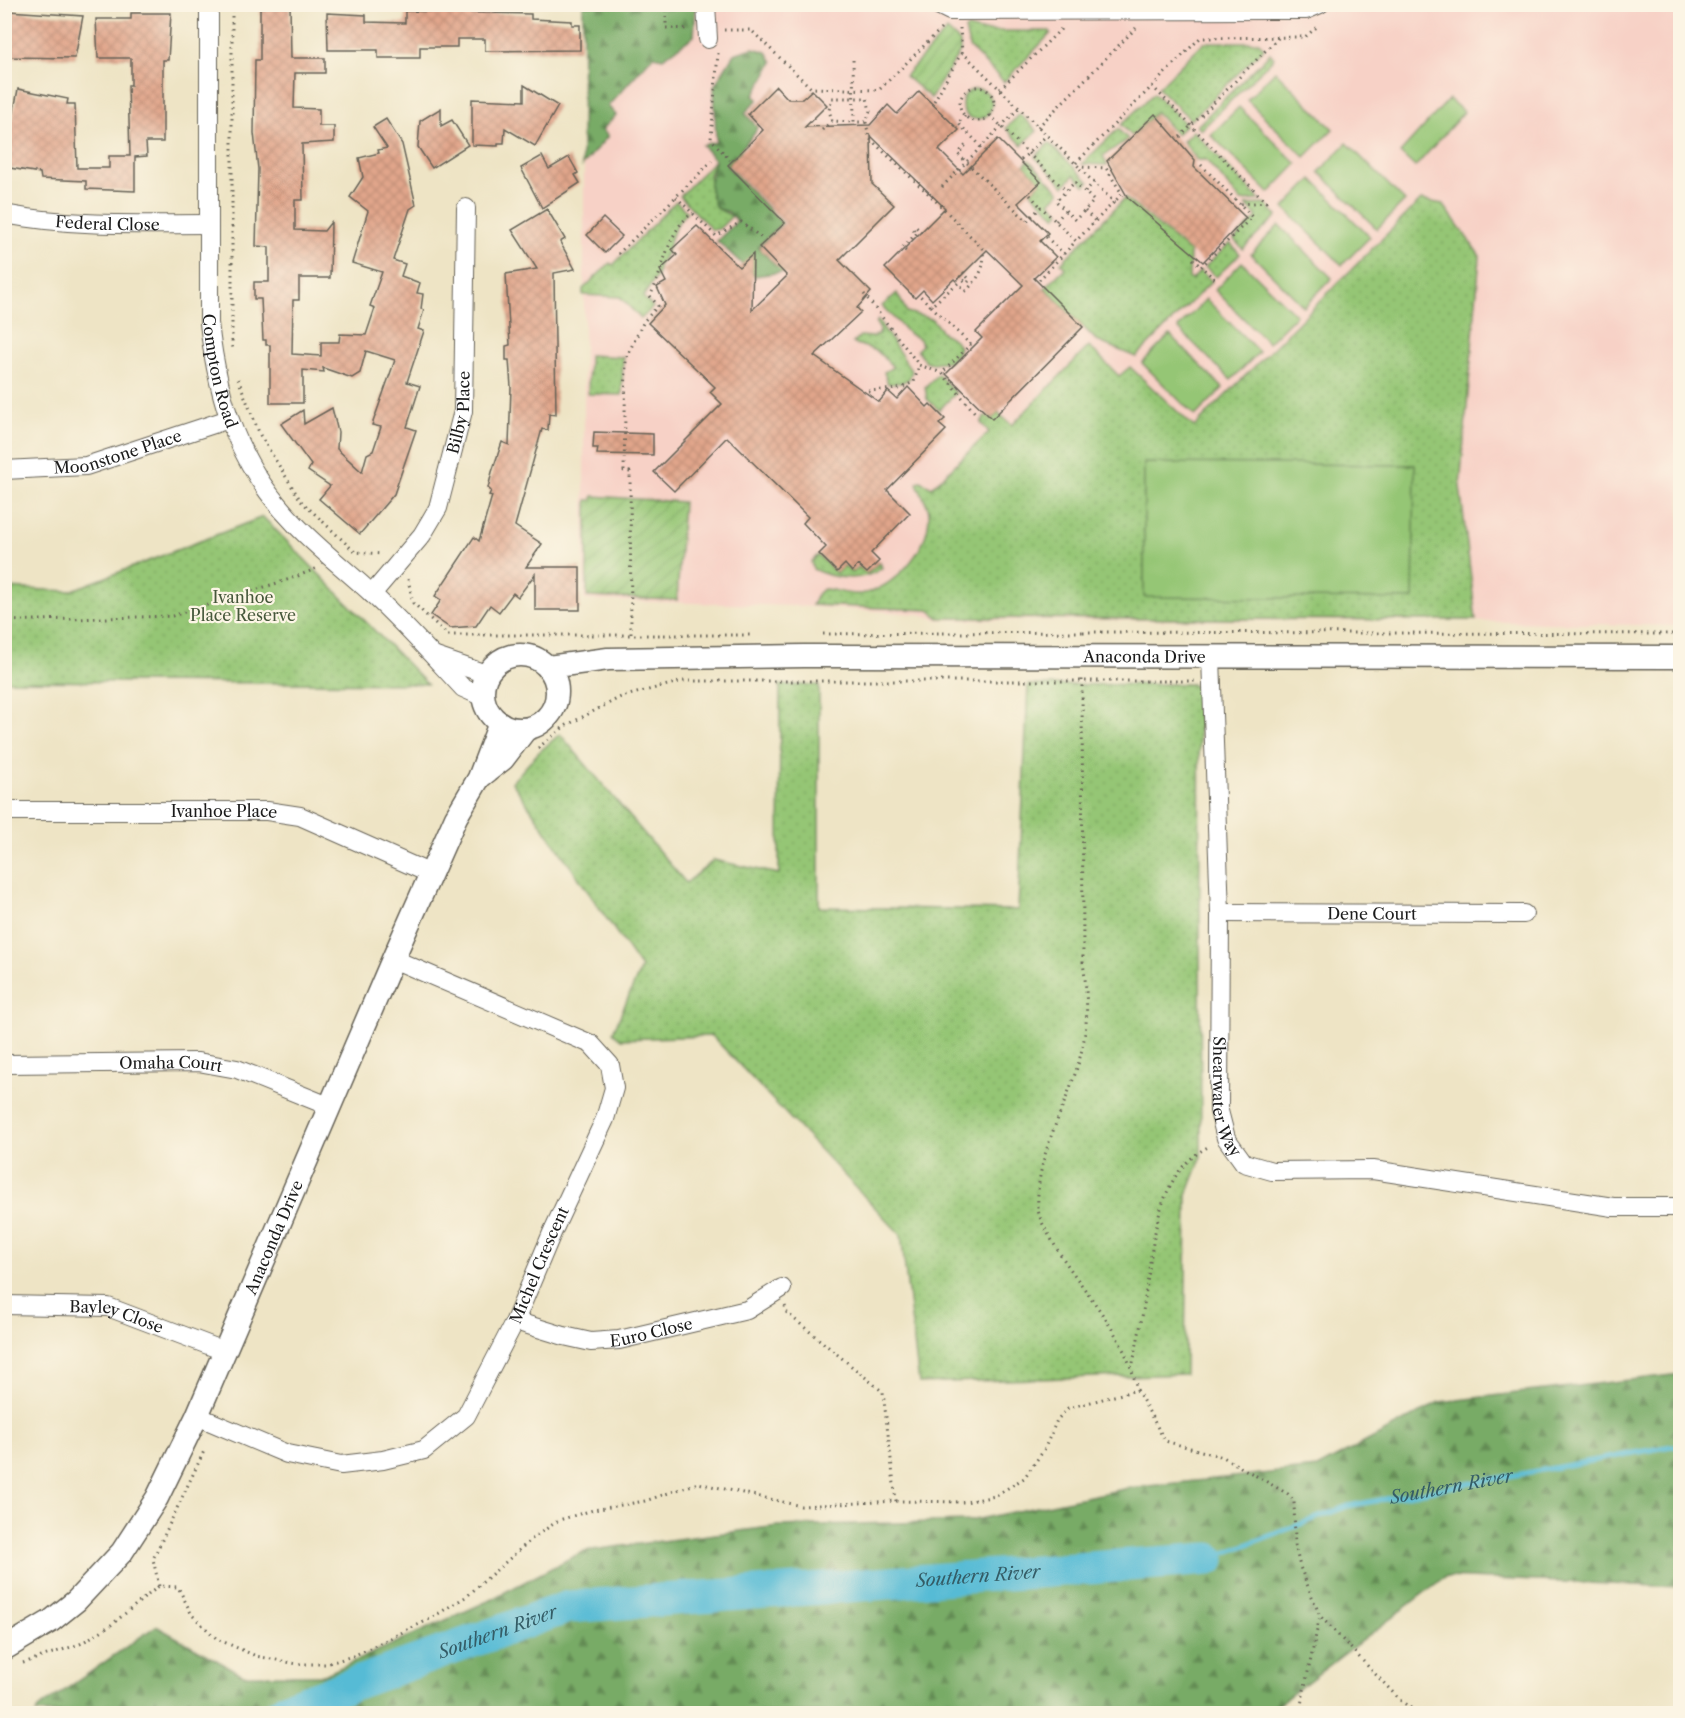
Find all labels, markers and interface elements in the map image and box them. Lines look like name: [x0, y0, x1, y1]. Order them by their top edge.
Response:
street label: Federal Close: [54, 211, 160, 234]
street label: Compton Road: [199, 314, 242, 431]
street label: Bilby Place: [442, 371, 474, 456]
street label: Moonstone Place: [53, 425, 184, 478]
park label: Ivanhoe Place Reserve: [190, 587, 296, 625]
street label: Anaconda Drive: [1082, 646, 1206, 666]
street label: Ivanhoe Place: [171, 801, 279, 822]
street label: Dene Court: [1327, 903, 1417, 924]
street label: Shearwater Way: [1208, 1036, 1247, 1161]
street label: Omaha Court: [119, 1052, 225, 1076]
street label: Anaconda Drive: [240, 1177, 307, 1298]
street label: Michel Crescent: [505, 1203, 573, 1327]
street label: Bayley Close: [69, 1296, 166, 1337]
street label: Euro Close: [609, 1313, 695, 1351]
water label: Southern River: [1387, 1464, 1516, 1509]
water label: Southern River: [914, 1561, 1043, 1592]
water label: Southern River: [434, 1600, 562, 1664]

